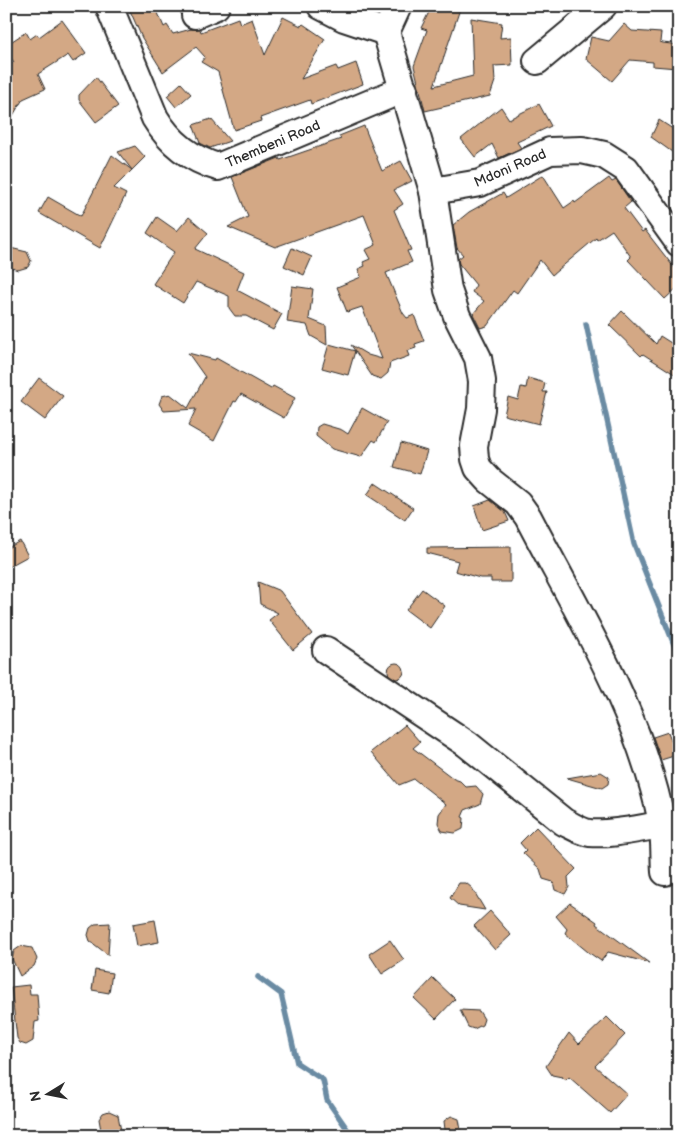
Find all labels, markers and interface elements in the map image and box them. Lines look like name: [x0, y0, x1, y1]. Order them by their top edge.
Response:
street label: Thembeni Road: [223, 116, 323, 172]
street label: Mdoni Road: [471, 145, 549, 191]
north arrow: [22, 1070, 72, 1120]
text: N: [26, 1090, 45, 1103]

